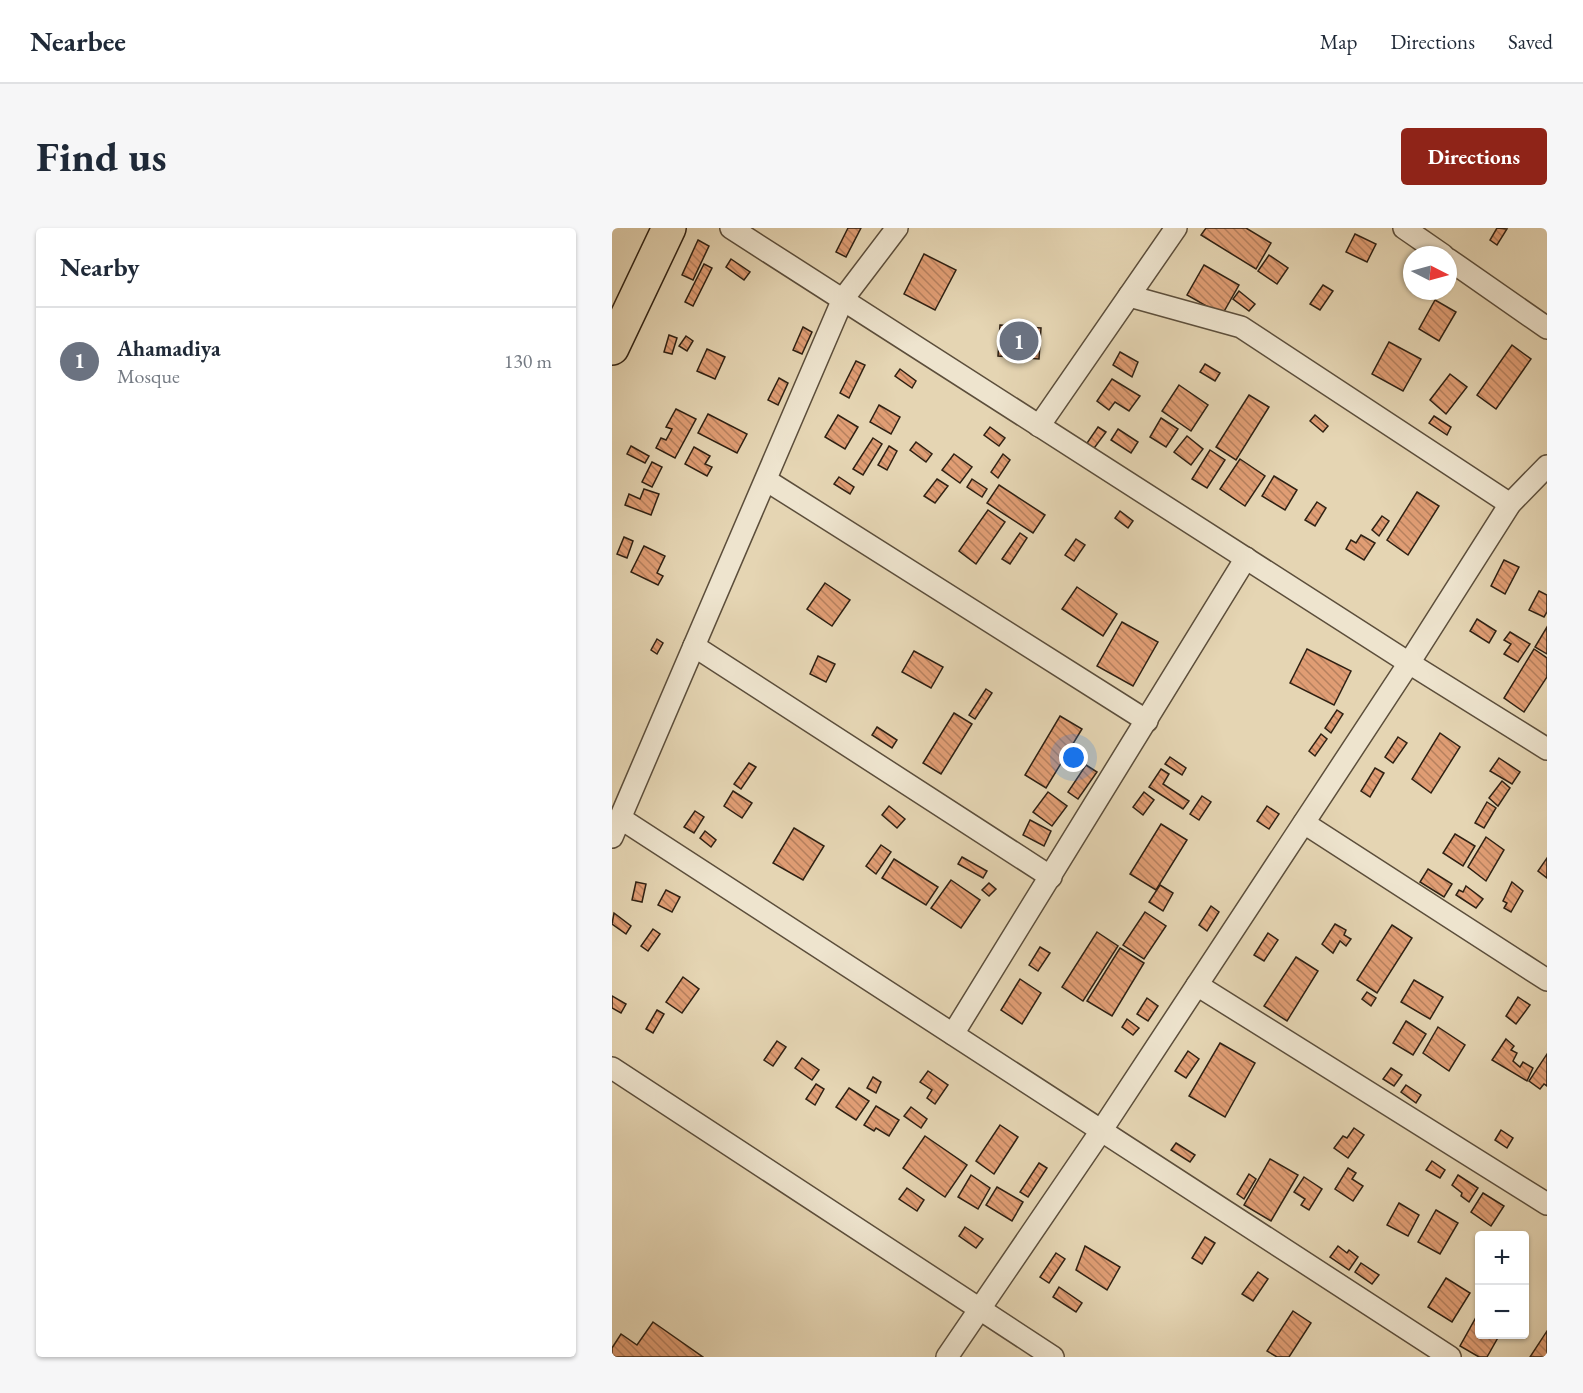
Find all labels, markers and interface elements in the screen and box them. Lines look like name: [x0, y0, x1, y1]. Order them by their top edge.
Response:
text: Nearbee: [30, 23, 126, 59]
text: Map: [1320, 28, 1357, 55]
text: Directions: [1390, 28, 1475, 55]
text: Saved: [1508, 28, 1553, 55]
button: Directions: [1401, 128, 1547, 185]
text: Find us: [36, 129, 167, 184]
north arrow: [1403, 246, 1457, 300]
text: Nearby: [60, 250, 140, 284]
pin: 1: [1000, 318, 1038, 364]
text: Ahamadiya: [117, 334, 221, 363]
text: 1: [74, 348, 85, 374]
text: 130 m: [504, 348, 552, 374]
text: Mosque: [117, 363, 180, 389]
your location: [1059, 743, 1088, 772]
map controls: [1475, 1231, 1529, 1339]
button: +: [1475, 1231, 1529, 1285]
button: −: [1475, 1285, 1529, 1339]

